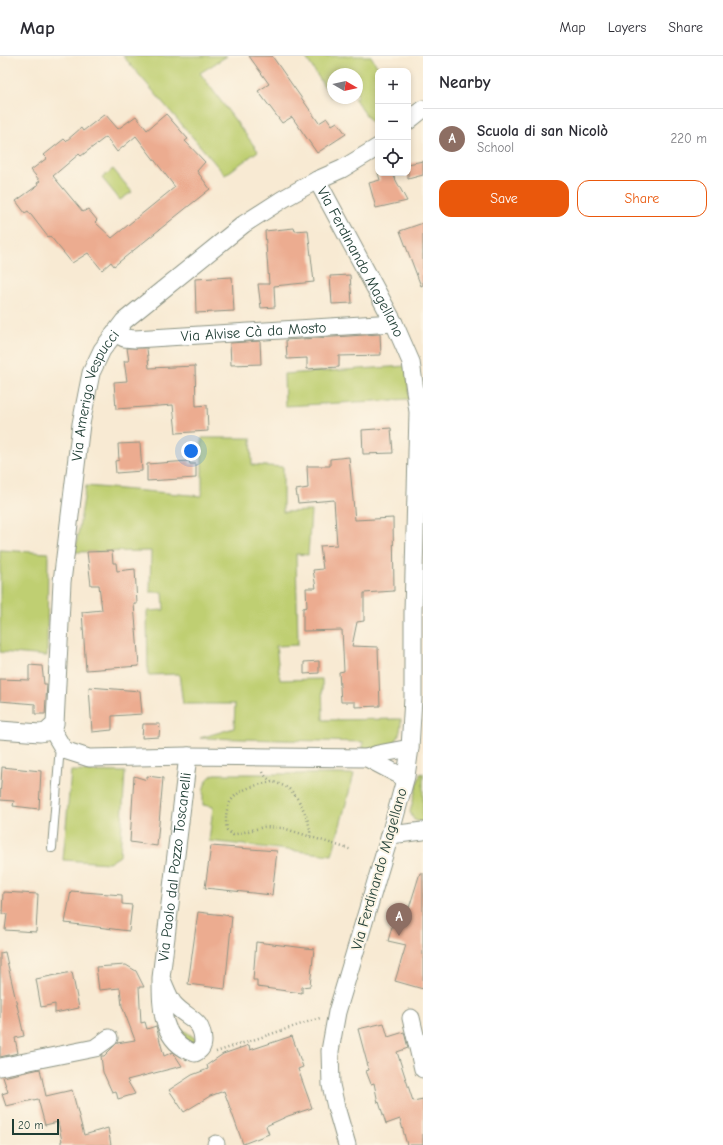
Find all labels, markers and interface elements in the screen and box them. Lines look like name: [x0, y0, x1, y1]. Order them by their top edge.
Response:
text: Map: [20, 17, 55, 39]
text: Map: [559, 19, 586, 36]
text: Layers: [608, 19, 646, 36]
text: Share: [668, 19, 703, 36]
north arrow: [327, 68, 363, 104]
map controls: [375, 68, 411, 176]
button: +: [375, 68, 411, 104]
text: Nearby: [439, 73, 490, 92]
button: −: [375, 104, 411, 140]
text: Scuola di san Nicolò: [477, 122, 608, 140]
text: A: [448, 131, 456, 146]
text: 220 m: [670, 131, 707, 146]
button: locate: [375, 140, 411, 176]
text: School: [477, 140, 514, 155]
button: Save: [439, 180, 569, 217]
button: Share: [577, 180, 707, 217]
street label: Via Ferdinando Magellano: [313, 184, 408, 340]
street label: Via Alvise Cà da Mosto: [180, 318, 327, 345]
street label: Via Amerigo Vespucci: [68, 326, 123, 462]
your location: [181, 441, 201, 461]
street label: Via Paolo dal Pozzo Toscanelli: [154, 772, 195, 962]
street label: Via Ferdinando Magellano: [347, 786, 411, 952]
pin: A: [386, 903, 412, 936]
scale bar: [12, 1117, 59, 1136]
text: 20 m: [18, 1119, 43, 1132]

